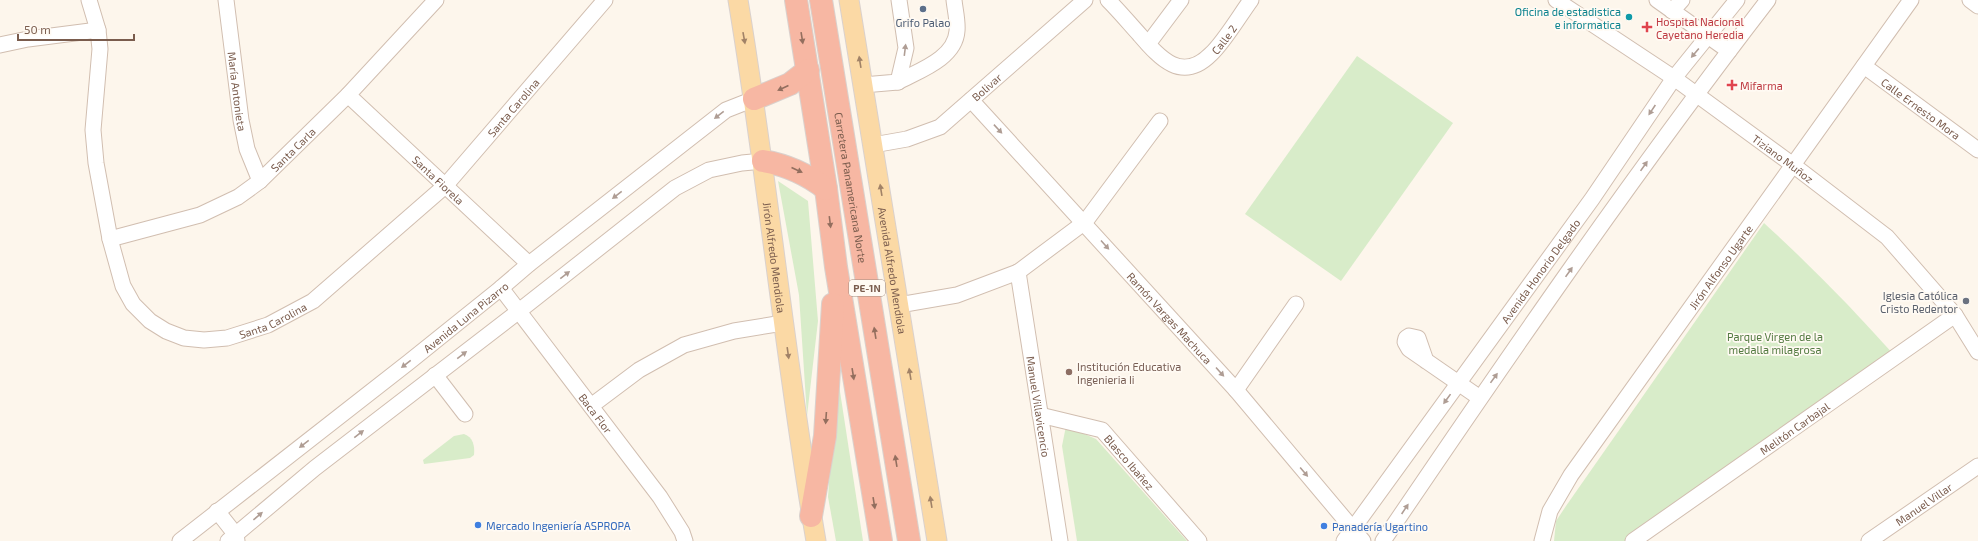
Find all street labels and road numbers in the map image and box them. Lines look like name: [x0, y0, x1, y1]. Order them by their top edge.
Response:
street label: Calle 2: [1208, 22, 1239, 56]
street label: María Antonieta: [226, 51, 250, 132]
street label: Bolivar: [969, 70, 1004, 103]
street label: Santa Carolina: [484, 75, 541, 139]
street label: Calle Ernesto Mora: [1879, 75, 1963, 142]
street label: Carretera Panamericana Norte: [833, 111, 870, 264]
street label: Santa Carla: [268, 124, 318, 174]
street label: Tiziano Muñoz: [1750, 131, 1817, 185]
street label: Santa Fiorela: [410, 152, 467, 207]
street label: Jirón Alfredo Mendiola: [761, 201, 789, 314]
street label: Avenida Alfredo Mendiola: [876, 206, 910, 335]
street label: Avenida Honorio Delgado: [1498, 216, 1582, 325]
street label: Jirón Alfonso Ugarte: [1686, 222, 1755, 311]
street label: Ramón Vargas Machuca: [1125, 269, 1215, 366]
street label: Avenida Luna Pizarro: [420, 279, 510, 355]
road number: PE-1N: [849, 280, 885, 296]
street label: Santa Carolina: [237, 299, 308, 340]
street label: Manuel Villavicencio: [1025, 355, 1053, 458]
street label: Baca Flor: [577, 390, 616, 436]
street label: Melitón Carbajal: [1757, 399, 1832, 457]
street label: Blasco Ibañez: [1102, 432, 1158, 492]
street label: Manuel Villar: [1893, 479, 1955, 528]

